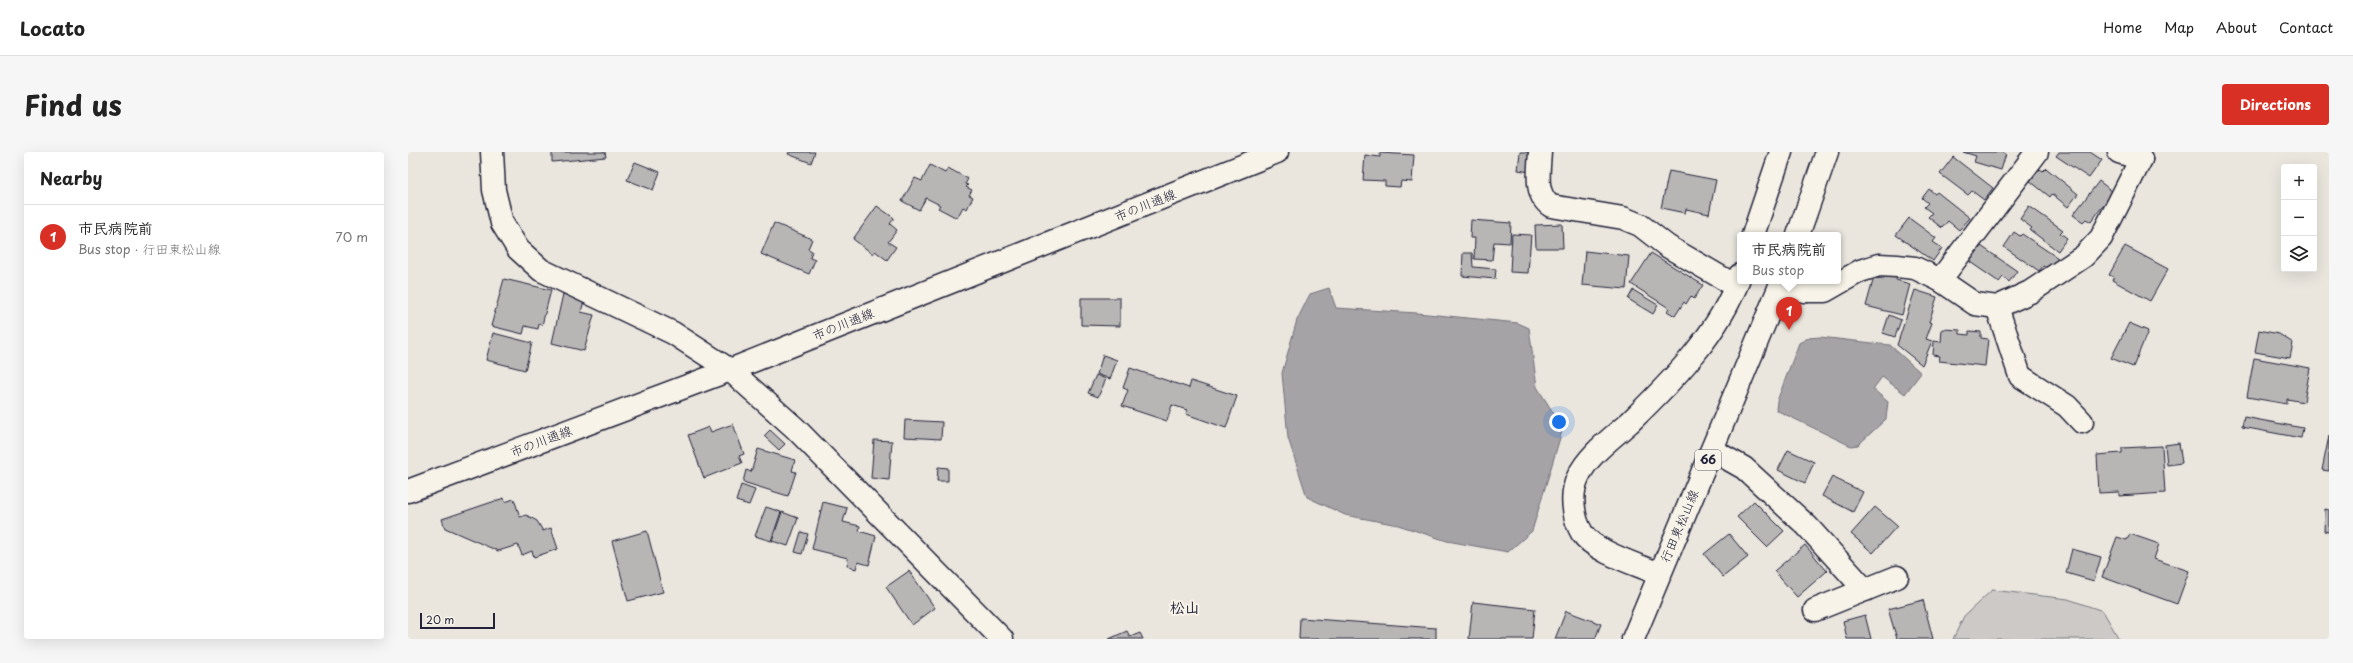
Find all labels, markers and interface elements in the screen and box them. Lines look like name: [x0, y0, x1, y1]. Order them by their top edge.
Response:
text: Locato: [20, 14, 85, 42]
text: Home: [2103, 17, 2142, 38]
text: Map: [2164, 17, 2194, 38]
text: About: [2216, 17, 2257, 38]
text: Contact: [2279, 17, 2333, 38]
text: Find us: [24, 83, 122, 126]
button: Directions: [2222, 84, 2329, 125]
map controls: [2281, 164, 2317, 272]
button: +: [2281, 164, 2317, 200]
text: Nearby: [40, 165, 102, 191]
street label: 市の川通線: [1111, 183, 1179, 226]
button: −: [2281, 200, 2317, 236]
text: 市民病院前: [78, 216, 153, 239]
text: 1: [50, 227, 56, 246]
text: 70 m: [335, 227, 368, 246]
popup: [1737, 232, 1841, 284]
button: layers: [2281, 236, 2317, 272]
text: 市民病院前: [1751, 237, 1827, 260]
text: Bus stop · 行田東松山線: [78, 239, 221, 258]
text: Bus stop: [1751, 260, 1804, 279]
pin: 1: [1776, 297, 1802, 330]
street label: 市の川通線: [809, 302, 877, 345]
your location: [1549, 412, 1569, 432]
street label: 市の川通線: [507, 420, 575, 461]
road number: 66: [1695, 450, 1721, 470]
street label: 行田東松山線: [1655, 485, 1703, 565]
district label: 松山: [1170, 595, 1200, 618]
scale bar: [420, 611, 495, 630]
text: 20 m: [426, 611, 454, 628]

